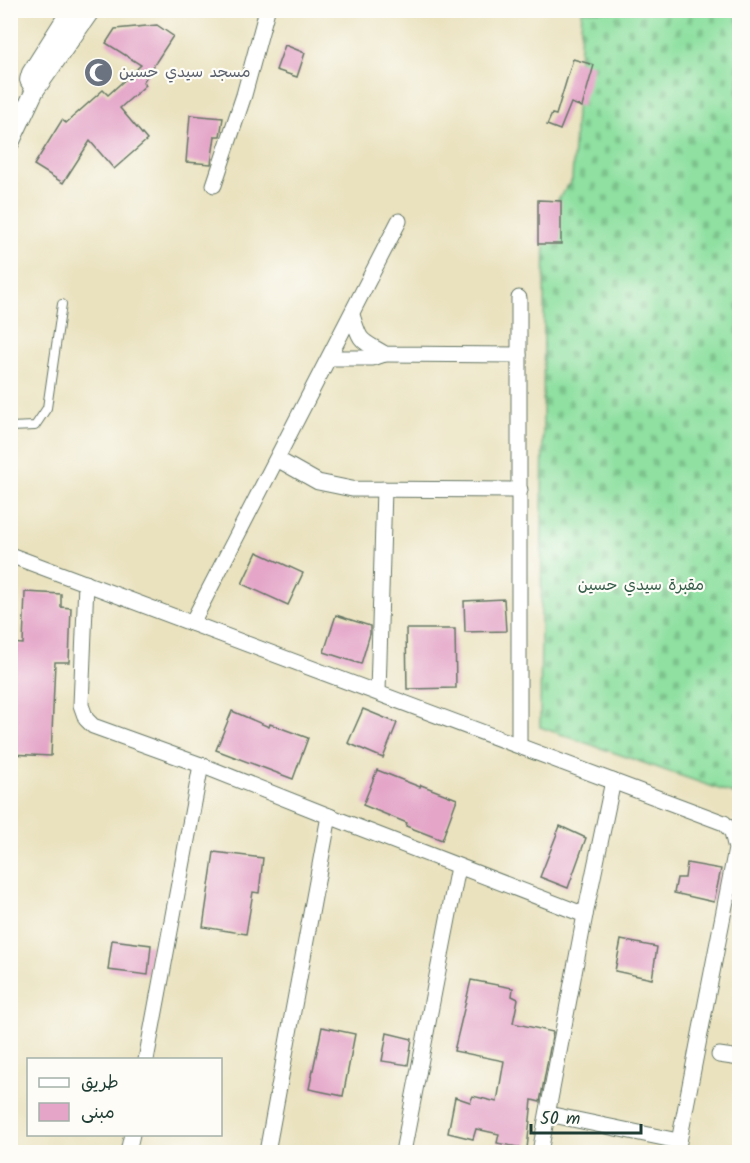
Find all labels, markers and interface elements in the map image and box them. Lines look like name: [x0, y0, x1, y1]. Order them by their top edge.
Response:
mosque icon: مسجد سيدي حسين: [82, 56, 114, 88]
place label: مسجد سيدي حسين: [119, 60, 251, 85]
park label: مقبرة سيدي حسين: [578, 573, 704, 598]
legend: [27, 1058, 222, 1136]
text: طريق: [81, 1069, 119, 1098]
scale bar: [531, 1097, 640, 1135]
text: مبنى: [81, 1099, 115, 1128]
text: 50 m: [540, 1105, 580, 1134]

